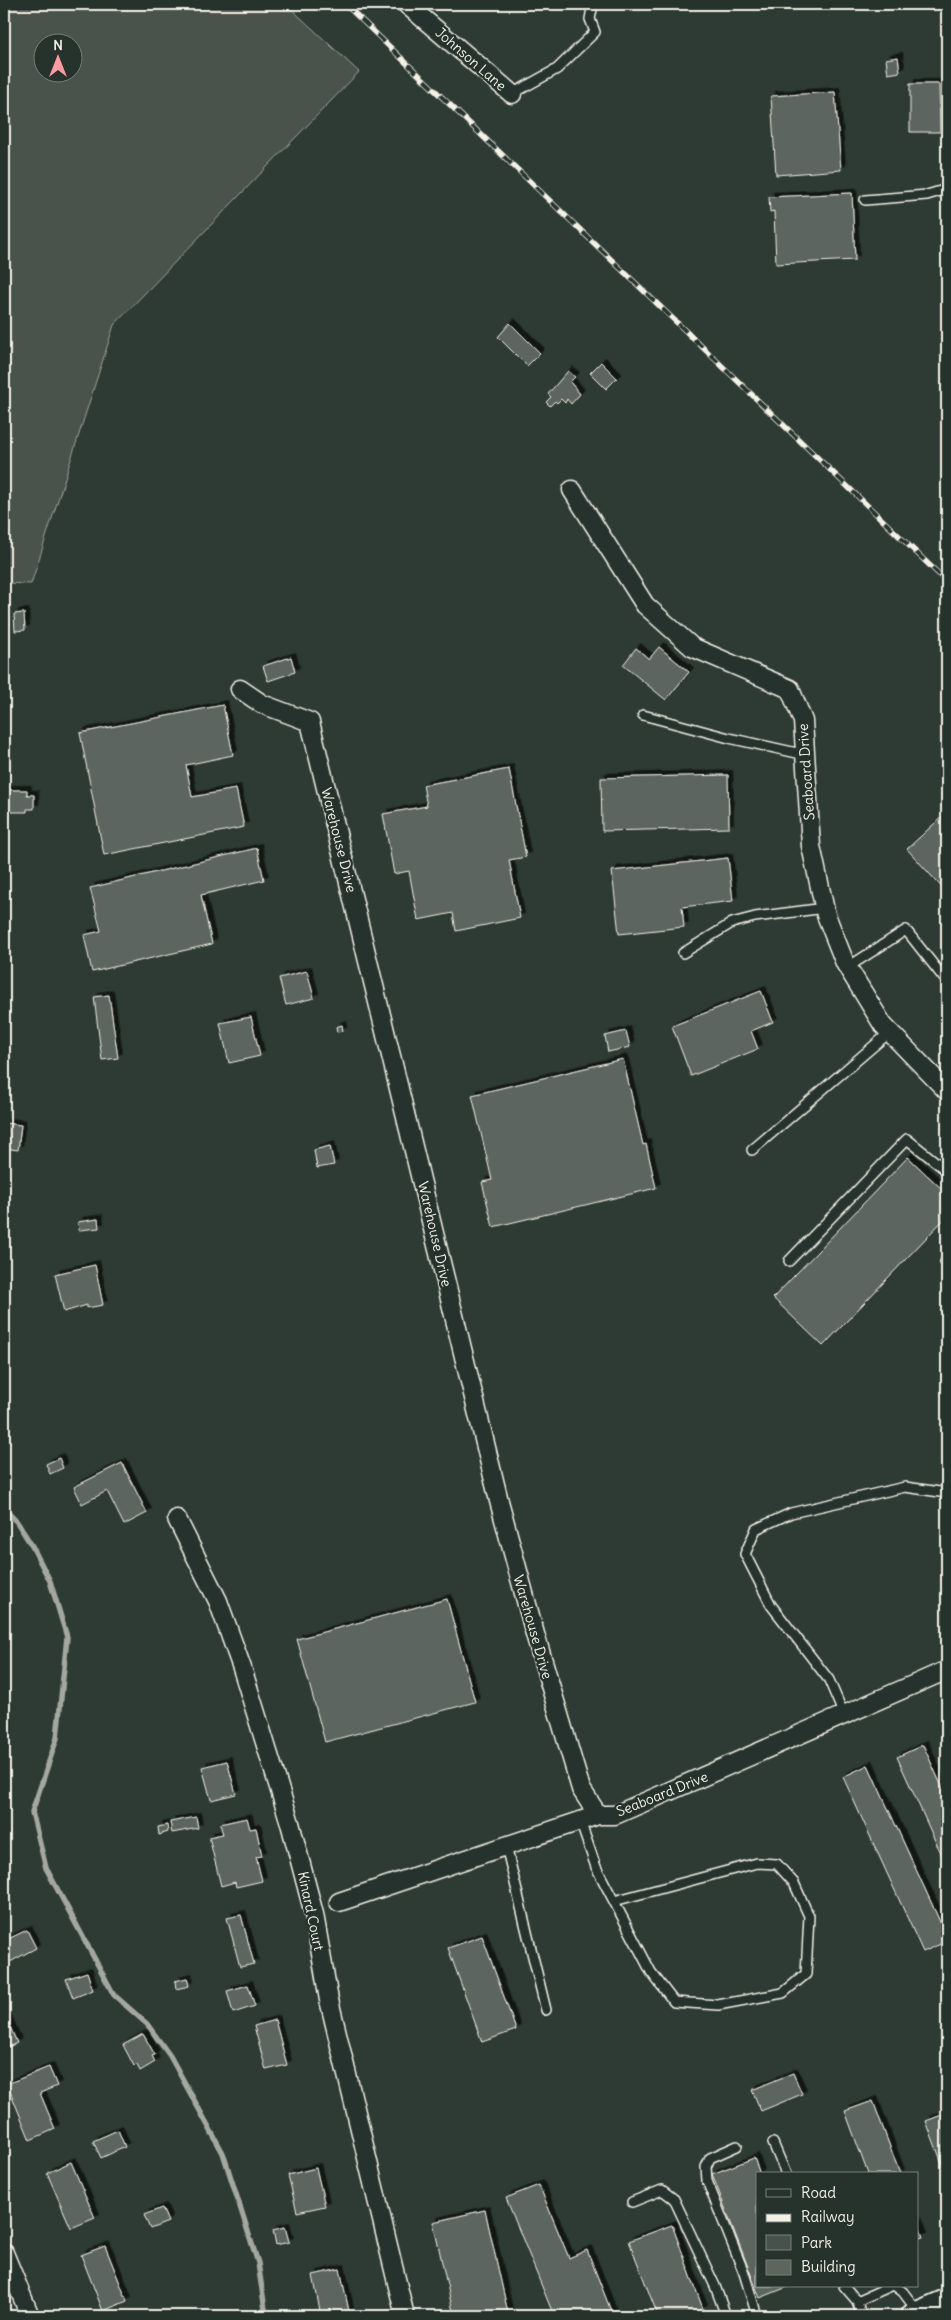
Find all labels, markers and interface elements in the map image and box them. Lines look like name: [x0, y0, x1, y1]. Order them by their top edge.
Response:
street label: Johnson Lane: [432, 23, 510, 95]
north arrow: [32, 32, 82, 82]
text: N: [53, 36, 63, 54]
street label: Seaboard Drive: [794, 723, 818, 821]
street label: Warehouse Drive: [317, 786, 361, 894]
street label: Warehouse Drive: [414, 1180, 456, 1288]
street label: Warehouse Drive: [510, 1573, 556, 1681]
street label: Seaboard Drive: [614, 1767, 710, 1821]
street label: Kinard Court: [294, 1870, 328, 1953]
legend: [756, 2172, 918, 2288]
text: Road: [801, 2183, 836, 2202]
text: Railway: [801, 2207, 855, 2226]
text: Park: [801, 2233, 832, 2252]
text: Building: [801, 2257, 856, 2276]

